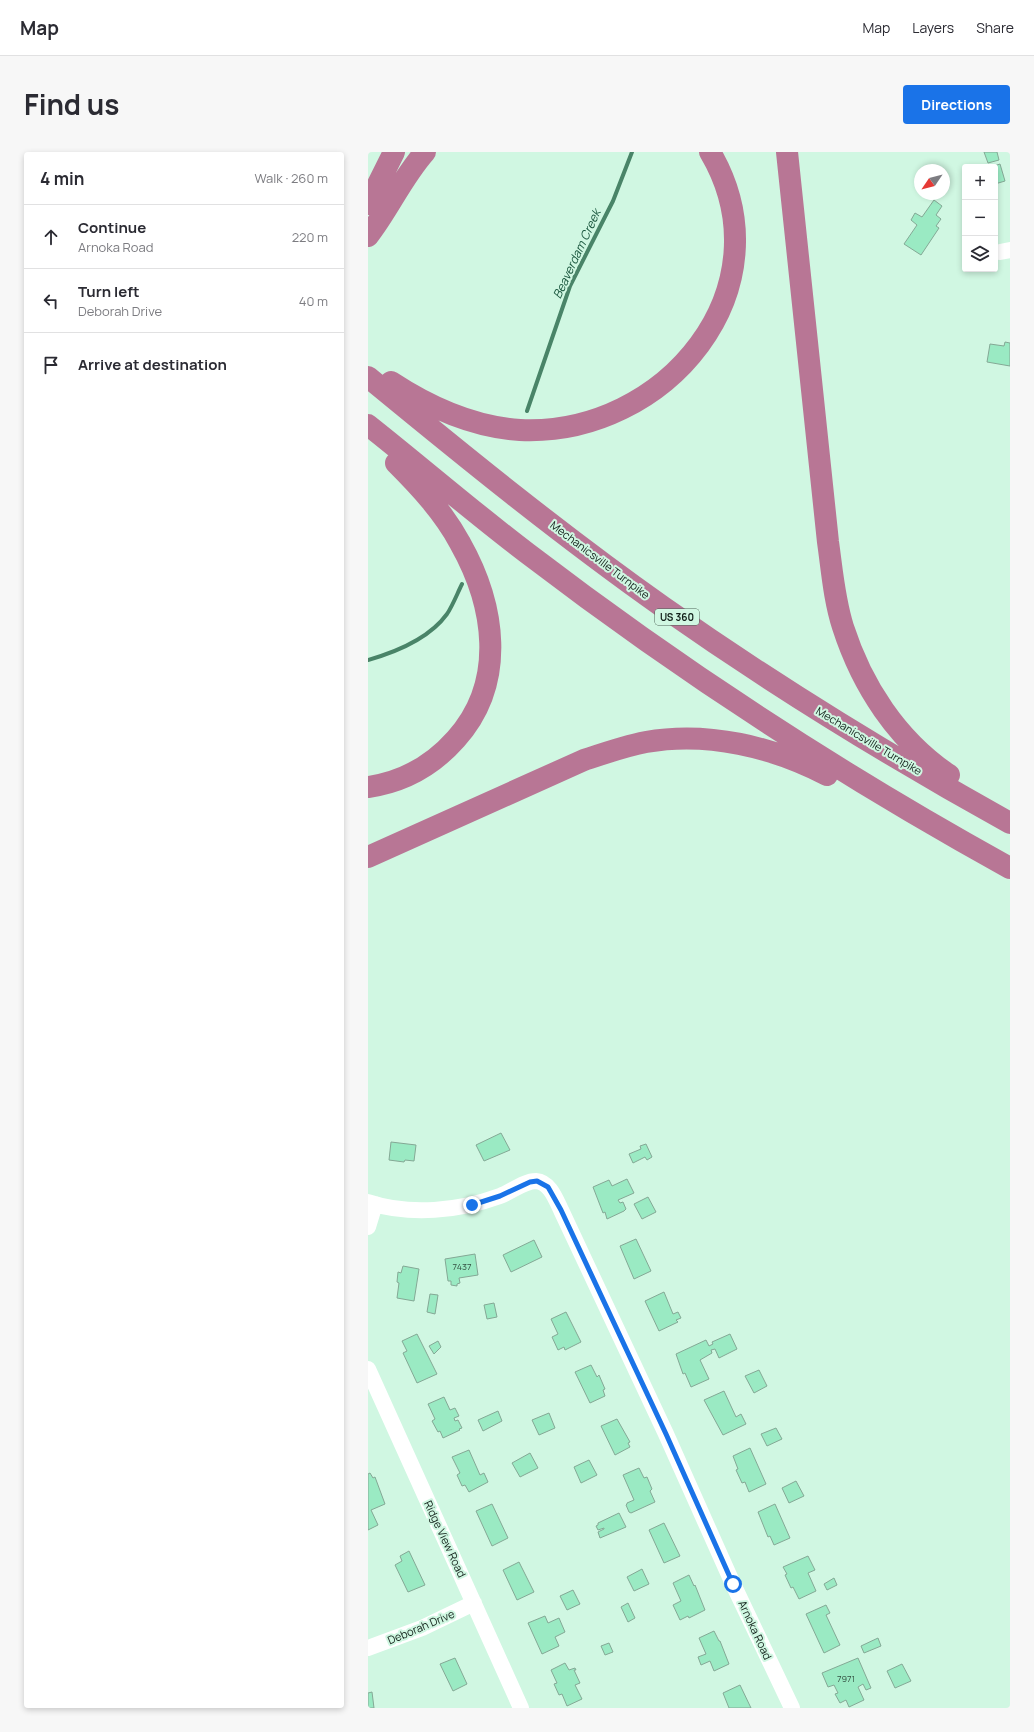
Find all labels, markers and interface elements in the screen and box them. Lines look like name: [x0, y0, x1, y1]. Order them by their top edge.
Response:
text: Map: [20, 15, 59, 41]
text: Map: [862, 18, 890, 37]
text: Layers: [912, 18, 954, 37]
text: Share: [976, 18, 1014, 37]
text: Find us: [24, 85, 119, 123]
button: Directions: [903, 85, 1010, 124]
north arrow: [914, 164, 950, 200]
map controls: [962, 164, 998, 272]
button: +: [962, 164, 998, 200]
text: 4 min: [40, 167, 84, 190]
text: Walk · 260 m: [255, 169, 328, 187]
button: −: [962, 200, 998, 236]
water label: Beaverdam Creek: [548, 204, 606, 301]
text: Continue: [78, 217, 146, 238]
icon: ahead: [40, 226, 62, 248]
text: 220 m: [292, 228, 328, 246]
button: layers: [962, 236, 998, 272]
text: Arnoka Road: [78, 238, 153, 256]
text: Turn left: [78, 281, 140, 302]
icon: left: [40, 290, 62, 312]
text: 40 m: [299, 292, 328, 310]
text: Deborah Drive: [78, 302, 162, 320]
icon: arrive: [40, 354, 62, 376]
text: Arrive at destination: [78, 354, 227, 375]
street label: Mechanicsville Turnpike: [547, 517, 654, 602]
road number: US 360: [655, 609, 699, 625]
street label: Mechanicsville Turnpike: [814, 703, 925, 778]
route end: [463, 1196, 481, 1214]
house number: 7437: [453, 1260, 472, 1273]
street label: Ridge View Road: [421, 1498, 470, 1580]
route start: [724, 1575, 742, 1593]
street label: Arnoka Road: [735, 1598, 776, 1662]
street label: Deborah Drive: [385, 1606, 457, 1647]
house number: 7971: [837, 1672, 855, 1685]

